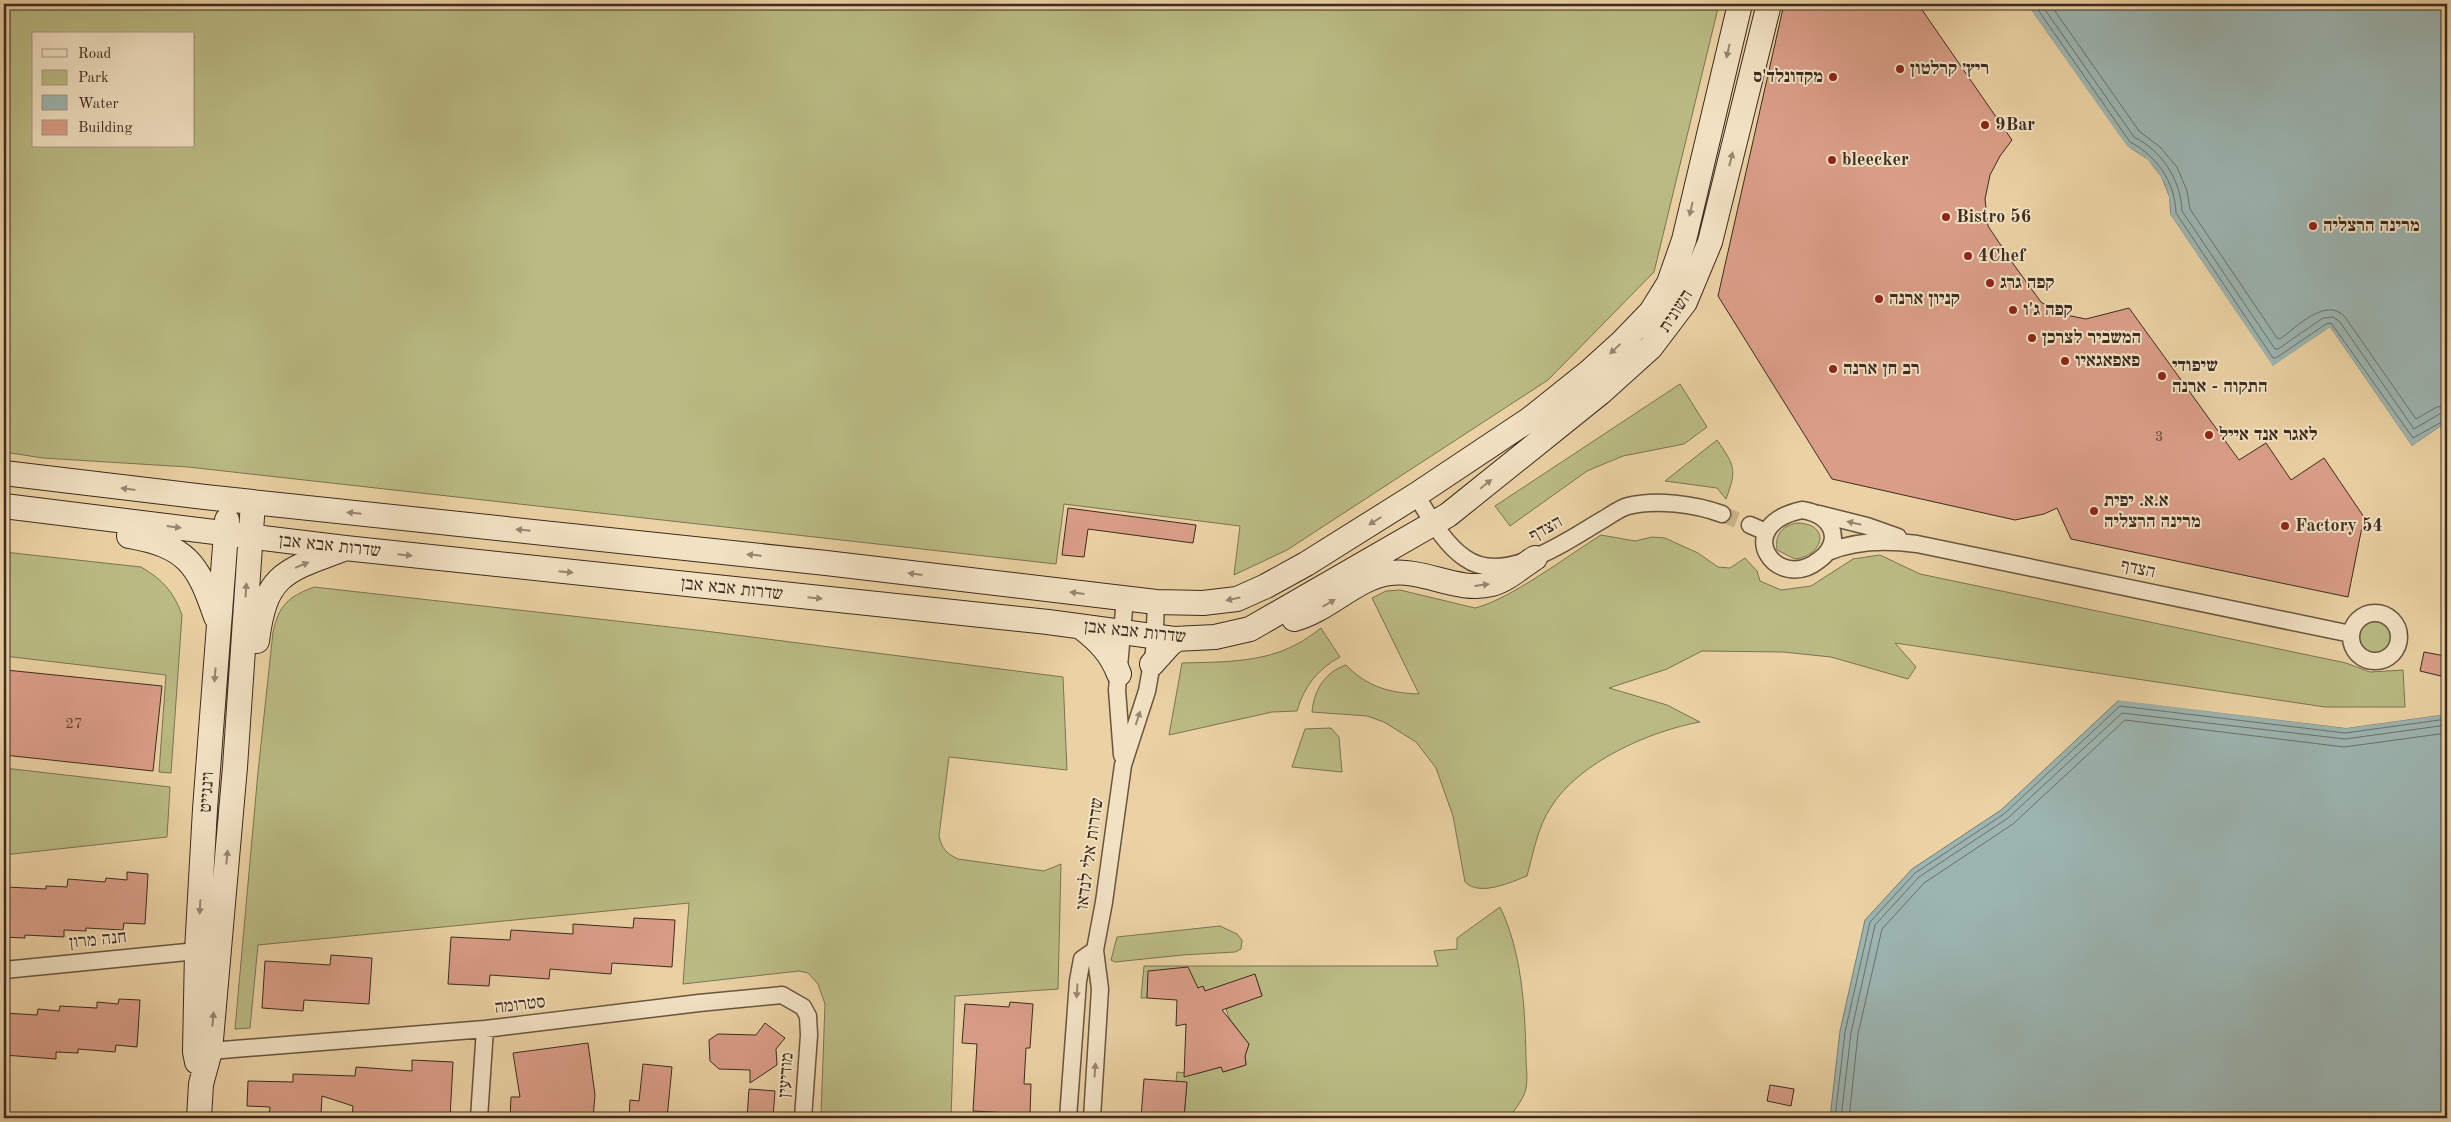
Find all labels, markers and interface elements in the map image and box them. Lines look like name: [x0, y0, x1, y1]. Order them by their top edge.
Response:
legend: [32, 32, 195, 148]
one-way arrow: [1724, 44, 1732, 59]
text: Road: [78, 47, 112, 62]
place label: ריץ׳ קרלטון: [1910, 59, 1989, 78]
marker: ריץ׳ קרלטון: [1894, 63, 1906, 75]
place label: מקדונלד'ס: [1753, 67, 1823, 86]
text: Park: [78, 71, 109, 86]
marker: מקדונלד'ס: [1827, 71, 1839, 83]
text: Water: [78, 97, 119, 112]
place label: 9Bar: [1995, 116, 2035, 134]
marker: 9Bar: [1979, 119, 1991, 131]
text: Building: [78, 121, 133, 136]
one-way arrow: [1727, 151, 1735, 166]
place label: bleecker: [1842, 151, 1909, 169]
marker: bleecker: [1826, 154, 1838, 166]
one-way arrow: [1687, 202, 1695, 217]
place label: Bistro 56: [1956, 208, 2031, 226]
marker: Bistro 56: [1940, 211, 1952, 223]
place label: מרינה הרצליה: [2323, 216, 2420, 235]
marker: מרינה הרצליה: [2307, 220, 2319, 232]
place label: 4Chef: [1978, 247, 2027, 265]
marker: 4Chef: [1962, 250, 1974, 262]
place label: קפה גרג: [2000, 274, 2054, 292]
marker: קפה גרג: [1984, 277, 1996, 289]
street label: השונית: [1656, 287, 1696, 335]
place label: קניון ארנה: [1889, 290, 1960, 308]
marker: קניון ארנה: [1873, 293, 1885, 305]
place label: קפה ג'ו: [2023, 301, 2073, 319]
marker: קפה ג'ו: [2007, 304, 2019, 316]
place label: המשביר לצרכן: [2042, 328, 2141, 347]
marker: המשביר לצרכן: [2026, 332, 2038, 344]
one-way arrow: [1610, 343, 1622, 355]
place label: פאפאגאיו: [2075, 352, 2140, 370]
marker: פאפאגאיו: [2059, 355, 2071, 367]
place label: שיפודי התקוה - ארנה: [2172, 357, 2268, 396]
place label: רב חן ארנה: [1843, 360, 1920, 378]
marker: רב חן ארנה: [1827, 363, 1839, 375]
marker: שיפודי התקוה - ארנה: [2156, 370, 2168, 382]
place label: לאגר אנד אייל: [2219, 425, 2318, 444]
marker: לאגר אנד אייל: [2203, 429, 2215, 441]
house number: 3: [2155, 430, 2163, 445]
one-way arrow: [1479, 479, 1492, 490]
one-way arrow: [120, 485, 136, 493]
place label: א.א. יפית מרינה הרצליה: [2104, 492, 2201, 531]
marker: א.א. יפית מרינה הרצליה: [2088, 505, 2100, 517]
one-way arrow: [346, 508, 362, 516]
street label: הצדף: [1526, 513, 1566, 545]
one-way arrow: [1368, 516, 1382, 525]
place label: Factory 54: [2295, 517, 2383, 535]
one-way arrow: [1847, 519, 1862, 527]
marker: Factory 54: [2279, 520, 2291, 532]
one-way arrow: [166, 523, 182, 531]
one-way arrow: [515, 526, 531, 534]
street label: שדרות אבא אבן: [278, 532, 382, 560]
one-way arrow: [397, 551, 413, 559]
one-way arrow: [746, 551, 762, 559]
street label: הצדף: [2119, 557, 2157, 581]
one-way arrow: [295, 561, 310, 569]
one-way arrow: [558, 568, 574, 576]
one-way arrow: [907, 570, 923, 578]
street label: שדרות אבא אבן: [680, 575, 784, 603]
one-way arrow: [1475, 581, 1491, 589]
one-way arrow: [243, 582, 251, 598]
one-way arrow: [1068, 589, 1084, 597]
one-way arrow: [807, 594, 823, 602]
one-way arrow: [1225, 595, 1241, 603]
one-way arrow: [1323, 599, 1336, 608]
street label: שדרות אבא אבן: [1083, 618, 1187, 646]
one-way arrow: [211, 667, 219, 683]
one-way arrow: [1135, 711, 1142, 726]
house number: 27: [65, 717, 83, 732]
street label: וינגייט: [197, 771, 217, 813]
street label: שדרות אלי לנדאו: [1072, 797, 1107, 911]
one-way arrow: [223, 849, 231, 865]
one-way arrow: [195, 899, 203, 915]
street label: חנה מרון: [68, 928, 128, 952]
one-way arrow: [1073, 983, 1081, 999]
street label: סטרומה: [493, 993, 547, 1017]
one-way arrow: [209, 1011, 217, 1027]
street label: מודיעין: [775, 1052, 797, 1098]
one-way arrow: [1091, 1061, 1099, 1077]

